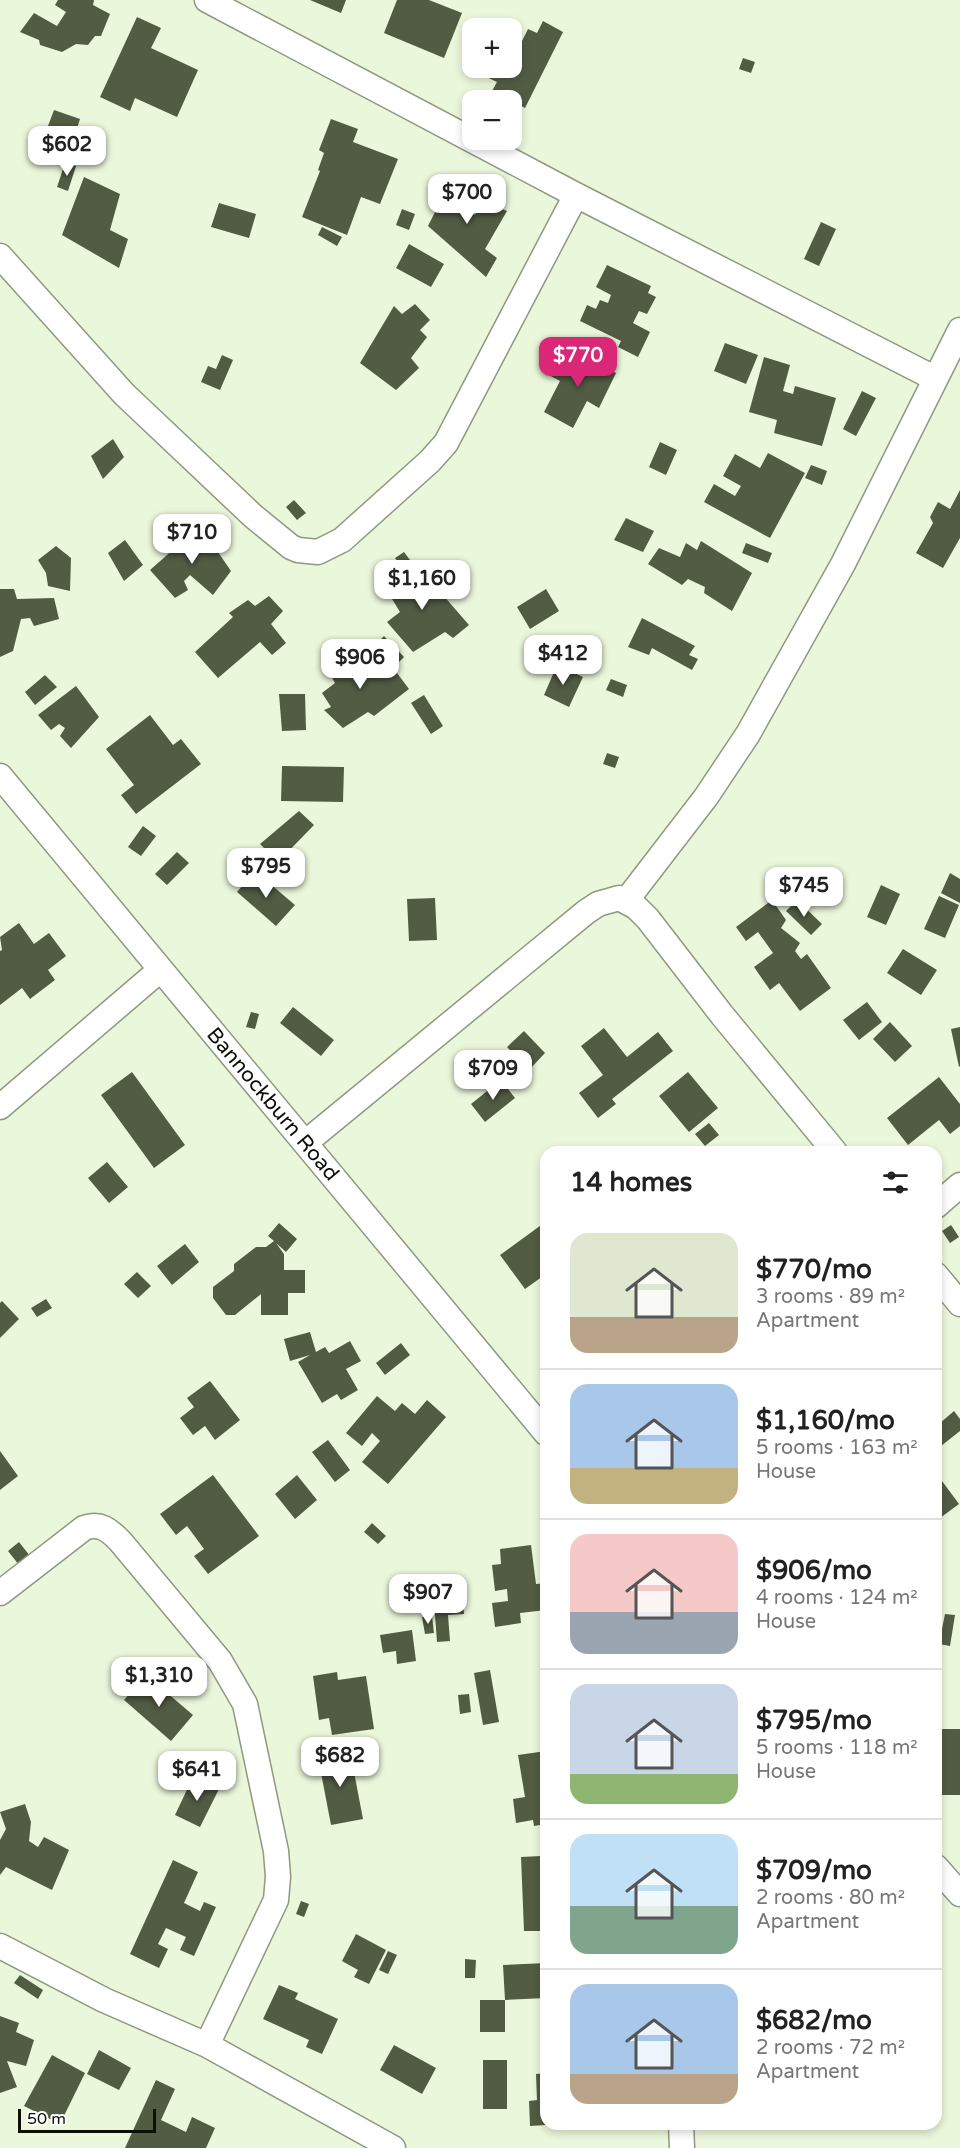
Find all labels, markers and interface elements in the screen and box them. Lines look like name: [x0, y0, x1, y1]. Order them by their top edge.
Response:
map controls: [462, 18, 522, 150]
button: +: [462, 18, 522, 78]
button: −: [462, 90, 522, 150]
pin: $602: [31, 126, 103, 177]
text: $602: [42, 133, 92, 157]
pin: $700: [431, 174, 503, 225]
text: $700: [442, 181, 492, 205]
pin: $770: [542, 337, 614, 388]
text: $770: [553, 344, 603, 368]
pin: $710: [156, 514, 228, 565]
text: $710: [167, 521, 217, 545]
pin: $1,160: [373, 560, 471, 611]
text: $1,160: [388, 567, 456, 591]
pin: $412: [527, 635, 599, 686]
pin: $906: [324, 639, 396, 690]
text: $412: [538, 642, 588, 666]
text: $906: [335, 646, 385, 670]
pin: $795: [230, 848, 302, 899]
text: $795: [241, 855, 291, 879]
pin: $745: [768, 867, 840, 918]
text: $745: [779, 874, 829, 898]
street label: Bannockburn Road: [201, 1023, 344, 1186]
pin: $709: [457, 1050, 529, 1101]
text: $709: [468, 1057, 518, 1081]
icon: filters: [879, 1166, 912, 1199]
text: 14 homes: [570, 1167, 692, 1198]
text: $770/mo: [756, 1254, 872, 1285]
icon: home: [618, 1257, 690, 1329]
text: 3 rooms · 89 m²: [756, 1285, 905, 1309]
text: Apartment: [756, 1309, 859, 1333]
text: $1,160/mo: [756, 1405, 895, 1436]
icon: home: [618, 1408, 690, 1480]
text: 5 rooms · 163 m²: [756, 1436, 918, 1460]
text: House: [756, 1460, 816, 1484]
text: $906/mo: [756, 1555, 872, 1586]
icon: home: [618, 1558, 690, 1630]
pin: $907: [392, 1574, 464, 1625]
text: $907: [403, 1581, 453, 1605]
text: 4 rooms · 124 m²: [756, 1586, 918, 1610]
text: House: [756, 1610, 816, 1634]
pin: $1,310: [110, 1657, 208, 1708]
text: $1,310: [125, 1664, 193, 1688]
text: $795/mo: [756, 1705, 872, 1736]
icon: home: [618, 1708, 690, 1780]
text: 5 rooms · 118 m²: [756, 1736, 918, 1760]
pin: $682: [304, 1737, 376, 1788]
text: $682: [315, 1744, 365, 1768]
pin: $641: [161, 1751, 233, 1802]
text: $641: [172, 1758, 222, 1782]
text: House: [756, 1760, 816, 1784]
text: $709/mo: [756, 1855, 872, 1886]
icon: home: [618, 1858, 690, 1930]
text: 2 rooms · 80 m²: [756, 1886, 905, 1910]
text: Apartment: [756, 1910, 859, 1934]
text: $682/mo: [756, 2005, 872, 2036]
icon: home: [618, 2008, 690, 2080]
text: 2 rooms · 72 m²: [756, 2036, 905, 2060]
text: Apartment: [756, 2060, 859, 2084]
scale bar: [18, 2106, 156, 2134]
text: 50 m: [27, 2109, 66, 2129]

